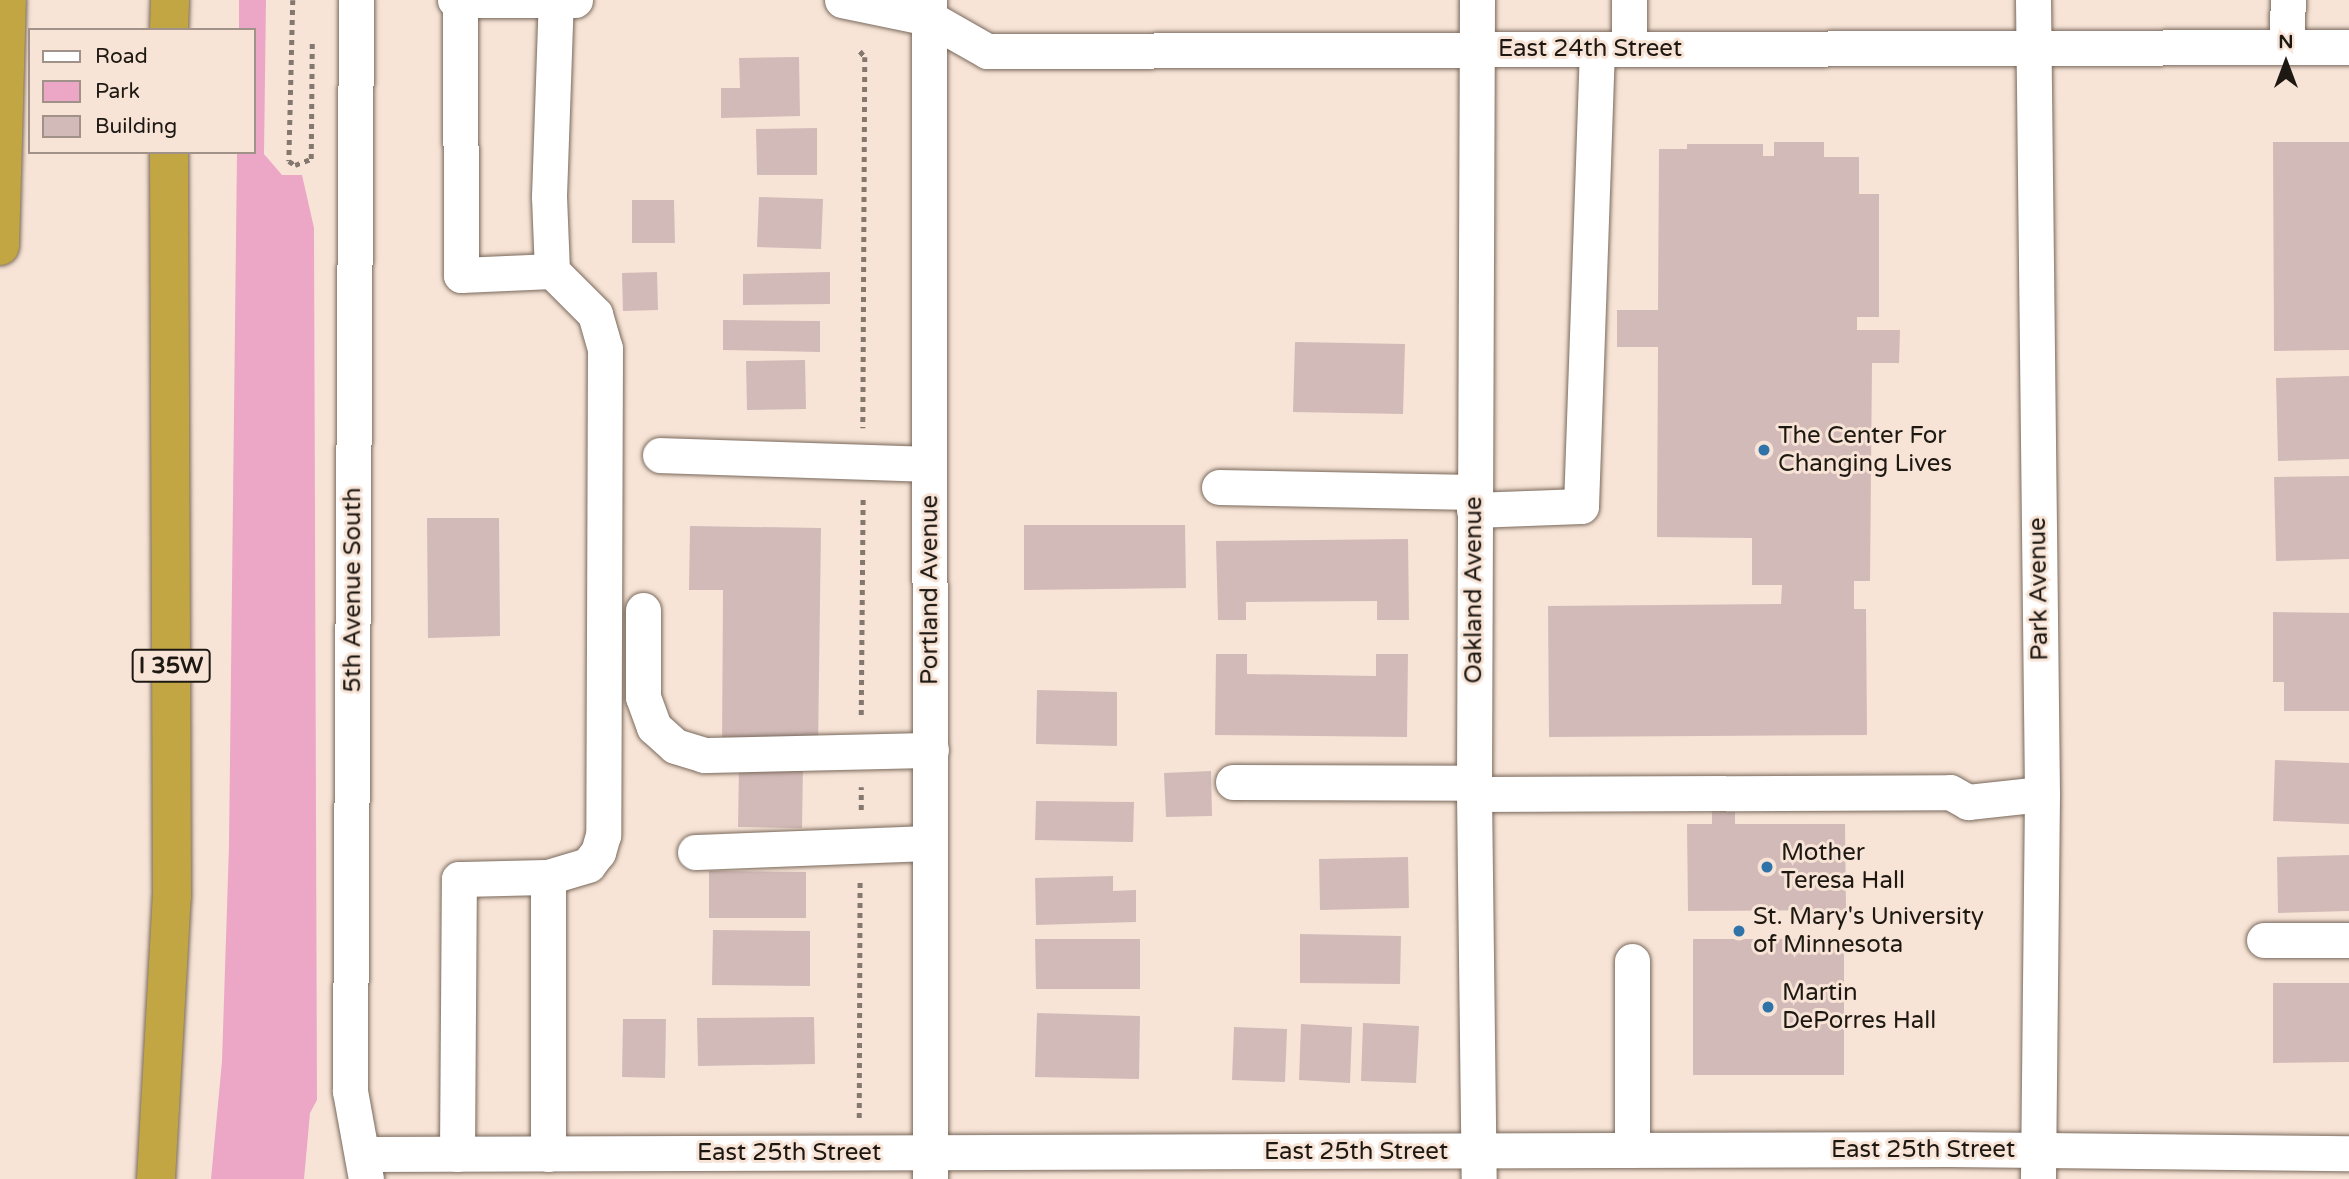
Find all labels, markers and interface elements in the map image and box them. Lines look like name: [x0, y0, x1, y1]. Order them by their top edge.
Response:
legend: [28, 28, 256, 154]
north arrow: [2251, 28, 2321, 98]
text: N: [2278, 31, 2294, 53]
street label: East 24th Street: [1498, 35, 1682, 63]
text: Road: [95, 44, 148, 69]
text: Park: [95, 79, 140, 104]
text: Building: [95, 114, 177, 139]
place label: The Center For Changing Lives: [1778, 422, 1952, 478]
marker: The Center For Changing Lives: [1756, 442, 1772, 458]
street label: 5th Avenue South: [339, 487, 367, 693]
street label: Portland Avenue: [916, 495, 944, 685]
street label: Oakland Avenue: [1460, 496, 1488, 684]
street label: Park Avenue: [2023, 517, 2055, 661]
road number: I 35W: [131, 646, 211, 686]
place label: Mother Teresa Hall: [1781, 839, 1905, 895]
marker: Mother Teresa Hall: [1759, 859, 1775, 875]
place label: St. Mary's University of Minnesota: [1753, 903, 1984, 959]
marker: St. Mary's University of Minnesota: [1731, 923, 1747, 939]
place label: Martin DePorres Hall: [1782, 979, 1936, 1035]
marker: Martin DePorres Hall: [1760, 999, 1776, 1015]
street label: East 25th Street: [1831, 1136, 2015, 1164]
street label: East 25th Street: [1264, 1138, 1448, 1166]
street label: East 25th Street: [697, 1139, 881, 1167]

